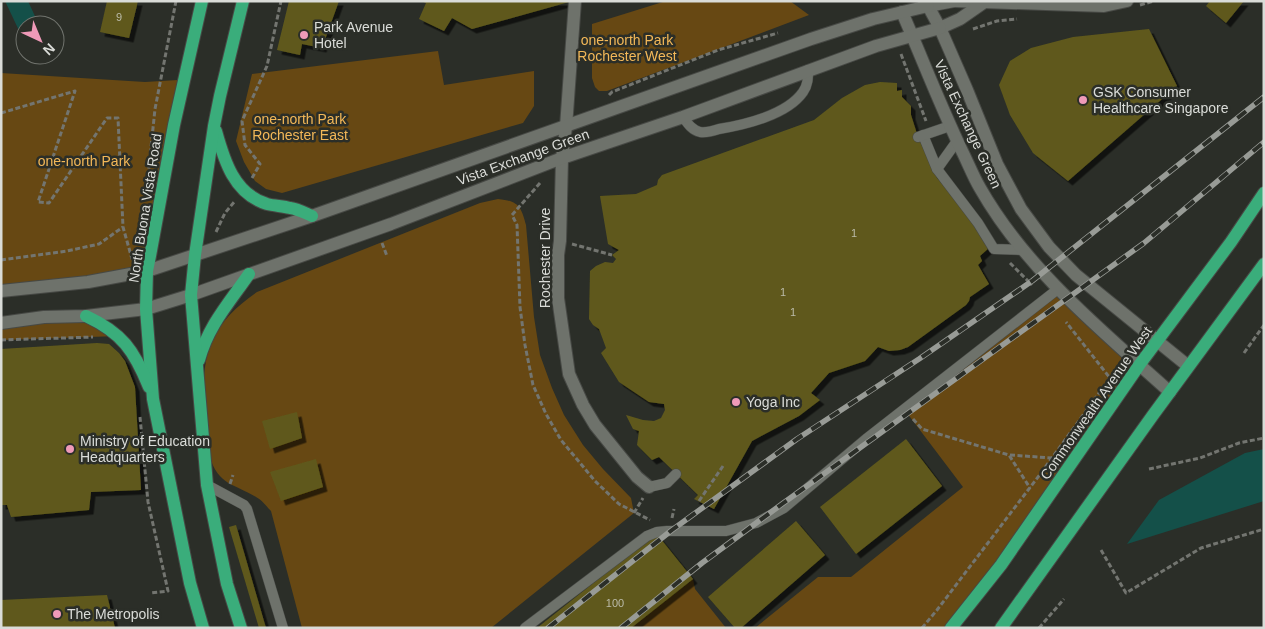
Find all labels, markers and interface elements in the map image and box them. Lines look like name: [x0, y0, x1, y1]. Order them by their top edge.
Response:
house number: 9: [116, 11, 122, 23]
north arrow: [15, 15, 65, 65]
place label: Park Avenue Hotel: [314, 19, 393, 51]
marker: Park Avenue Hotel: [298, 29, 310, 41]
park label: one-north Park Rochester West: [577, 32, 677, 64]
text: N: [40, 40, 58, 59]
street label: Vista Exchange Green: [931, 57, 1005, 191]
place label: GSK Consumer Healthcare Singapore: [1093, 84, 1229, 116]
marker: GSK Consumer Healthcare Singapore: [1077, 94, 1089, 106]
park label: one-north Park Rochester East: [252, 111, 348, 143]
street label: Vista Exchange Green: [455, 126, 591, 188]
street label: North Buona Vista Road: [125, 132, 165, 284]
park label: one-north Park: [38, 153, 131, 169]
street label: Rochester Drive: [537, 208, 553, 308]
house number: 1: [851, 227, 857, 239]
house number: 1: [780, 286, 786, 298]
house number: 1: [790, 306, 796, 318]
street label: Commonwealth Avenue West: [1037, 323, 1155, 483]
place label: Yoga Inc: [746, 394, 800, 410]
marker: Yoga Inc: [730, 396, 742, 408]
place label: Ministry of Education Headquarters: [80, 433, 210, 465]
marker: Ministry of Education Headquarters: [64, 443, 76, 455]
house number: 100: [606, 597, 624, 609]
place label: The Metropolis: [67, 606, 160, 622]
marker: The Metropolis: [51, 608, 63, 620]

